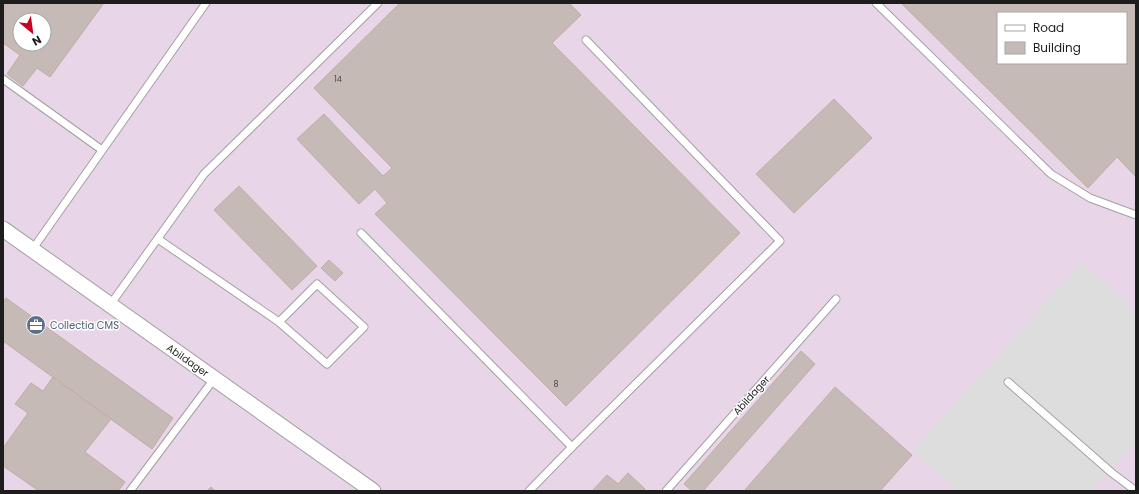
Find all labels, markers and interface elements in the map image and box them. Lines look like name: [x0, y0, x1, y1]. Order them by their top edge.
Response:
north arrow: [12, 12, 52, 52]
legend: [997, 12, 1127, 64]
text: Road: [1033, 19, 1064, 36]
text: N: [29, 32, 44, 50]
text: Building: [1033, 39, 1081, 56]
house number: 14: [334, 74, 342, 85]
office icon: Collectia CMS: [25, 314, 47, 336]
place label: Collectia CMS: [50, 318, 119, 333]
street label: Abildager: [163, 340, 212, 381]
street label: Abildager: [730, 372, 773, 418]
house number: 8: [553, 379, 559, 390]

